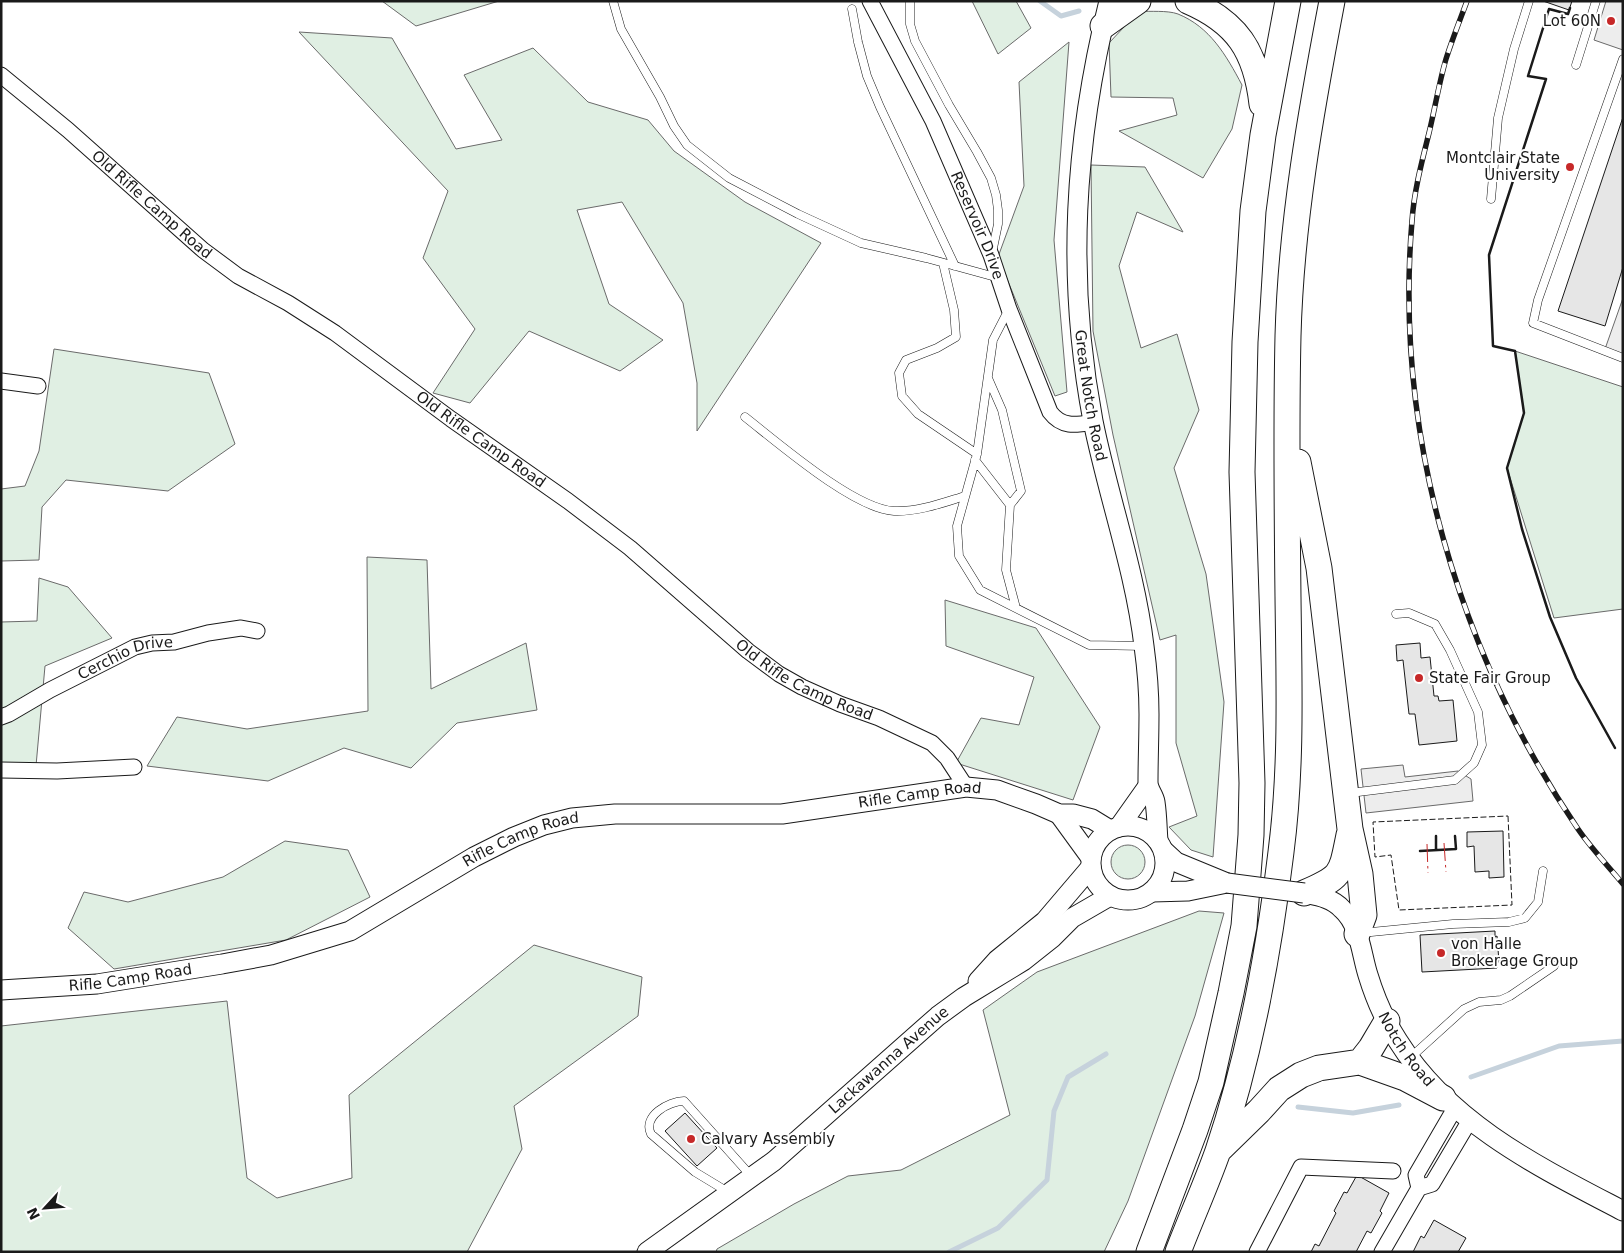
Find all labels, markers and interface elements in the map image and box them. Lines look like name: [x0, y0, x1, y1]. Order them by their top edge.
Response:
place label: Lot 60N: [1543, 12, 1601, 30]
marker: Lot 60N: [1605, 15, 1617, 27]
street label: Old Rifle Camp Road: [88, 147, 216, 263]
place label: Montclair State University: [1446, 149, 1560, 184]
marker: Montclair State University: [1564, 161, 1576, 173]
street label: Reservoir Drive: [947, 169, 1008, 282]
street label: Great Notch Road: [1071, 329, 1111, 463]
street label: Old Rifle Camp Road: [413, 387, 549, 491]
street label: Cerchio Drive: [75, 633, 173, 683]
street label: Old Rifle Camp Road: [732, 635, 876, 724]
place label: State Fair Group: [1429, 669, 1551, 687]
marker: State Fair Group: [1413, 672, 1425, 684]
street label: Rifle Camp Road: [857, 778, 982, 812]
street label: Rifle Camp Road: [459, 808, 580, 871]
place label: von Halle Brokerage Group: [1451, 935, 1578, 970]
marker: von Halle Brokerage Group: [1435, 947, 1447, 959]
street label: Rifle Camp Road: [68, 960, 193, 995]
street label: Lackawanna Avenue: [825, 1002, 952, 1117]
street label: Notch Road: [1374, 1009, 1438, 1090]
place label: Calvary Assembly: [701, 1130, 835, 1148]
marker: Calvary Assembly: [685, 1133, 697, 1145]
north arrow: [20, 1183, 70, 1233]
text: N: [24, 1205, 43, 1222]

